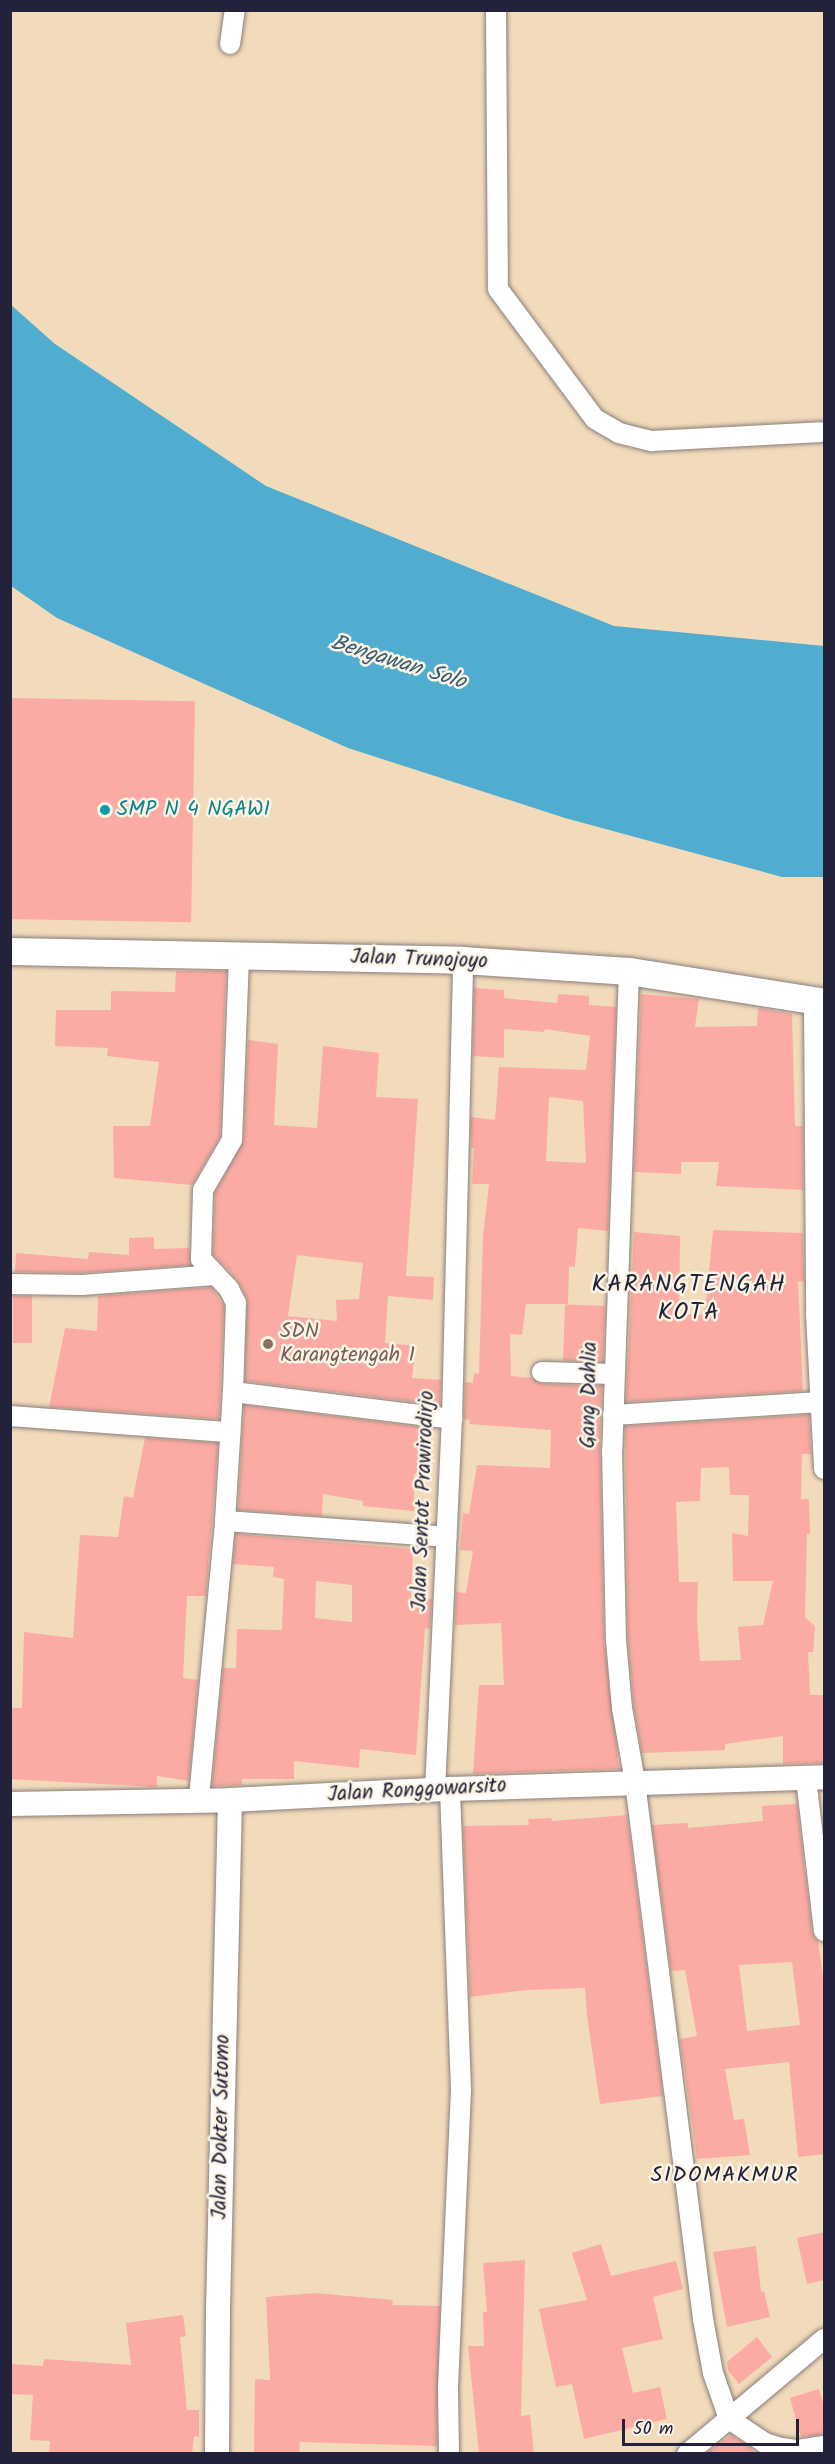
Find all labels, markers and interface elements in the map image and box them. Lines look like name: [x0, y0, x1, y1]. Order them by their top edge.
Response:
water label: Bengawan Solo: [328, 630, 468, 696]
place label: SMP N 4 NGAWI: [117, 797, 270, 823]
marker: SMP N 4 NGAWI: [98, 803, 112, 817]
street label: Jalan Trunojoyo: [350, 945, 488, 975]
district label: KARANGTENGAH KOTA: [592, 1271, 786, 1327]
place label: SDN Karangtengah 1: [280, 1319, 415, 1369]
marker: SDN Karangtengah 1: [261, 1337, 275, 1351]
street label: Gang Dahlia: [576, 1341, 604, 1449]
street label: Jalan Sentot Prawirodirjo: [408, 1390, 440, 1612]
street label: Jalan Ronggowarsito: [327, 1774, 507, 1808]
street label: Jalan Dokter Sutomo: [208, 2034, 236, 2220]
district label: SIDOMAKMUR: [651, 2163, 799, 2189]
scale bar: [625, 2407, 802, 2445]
text: 50 m: [633, 2415, 673, 2444]

